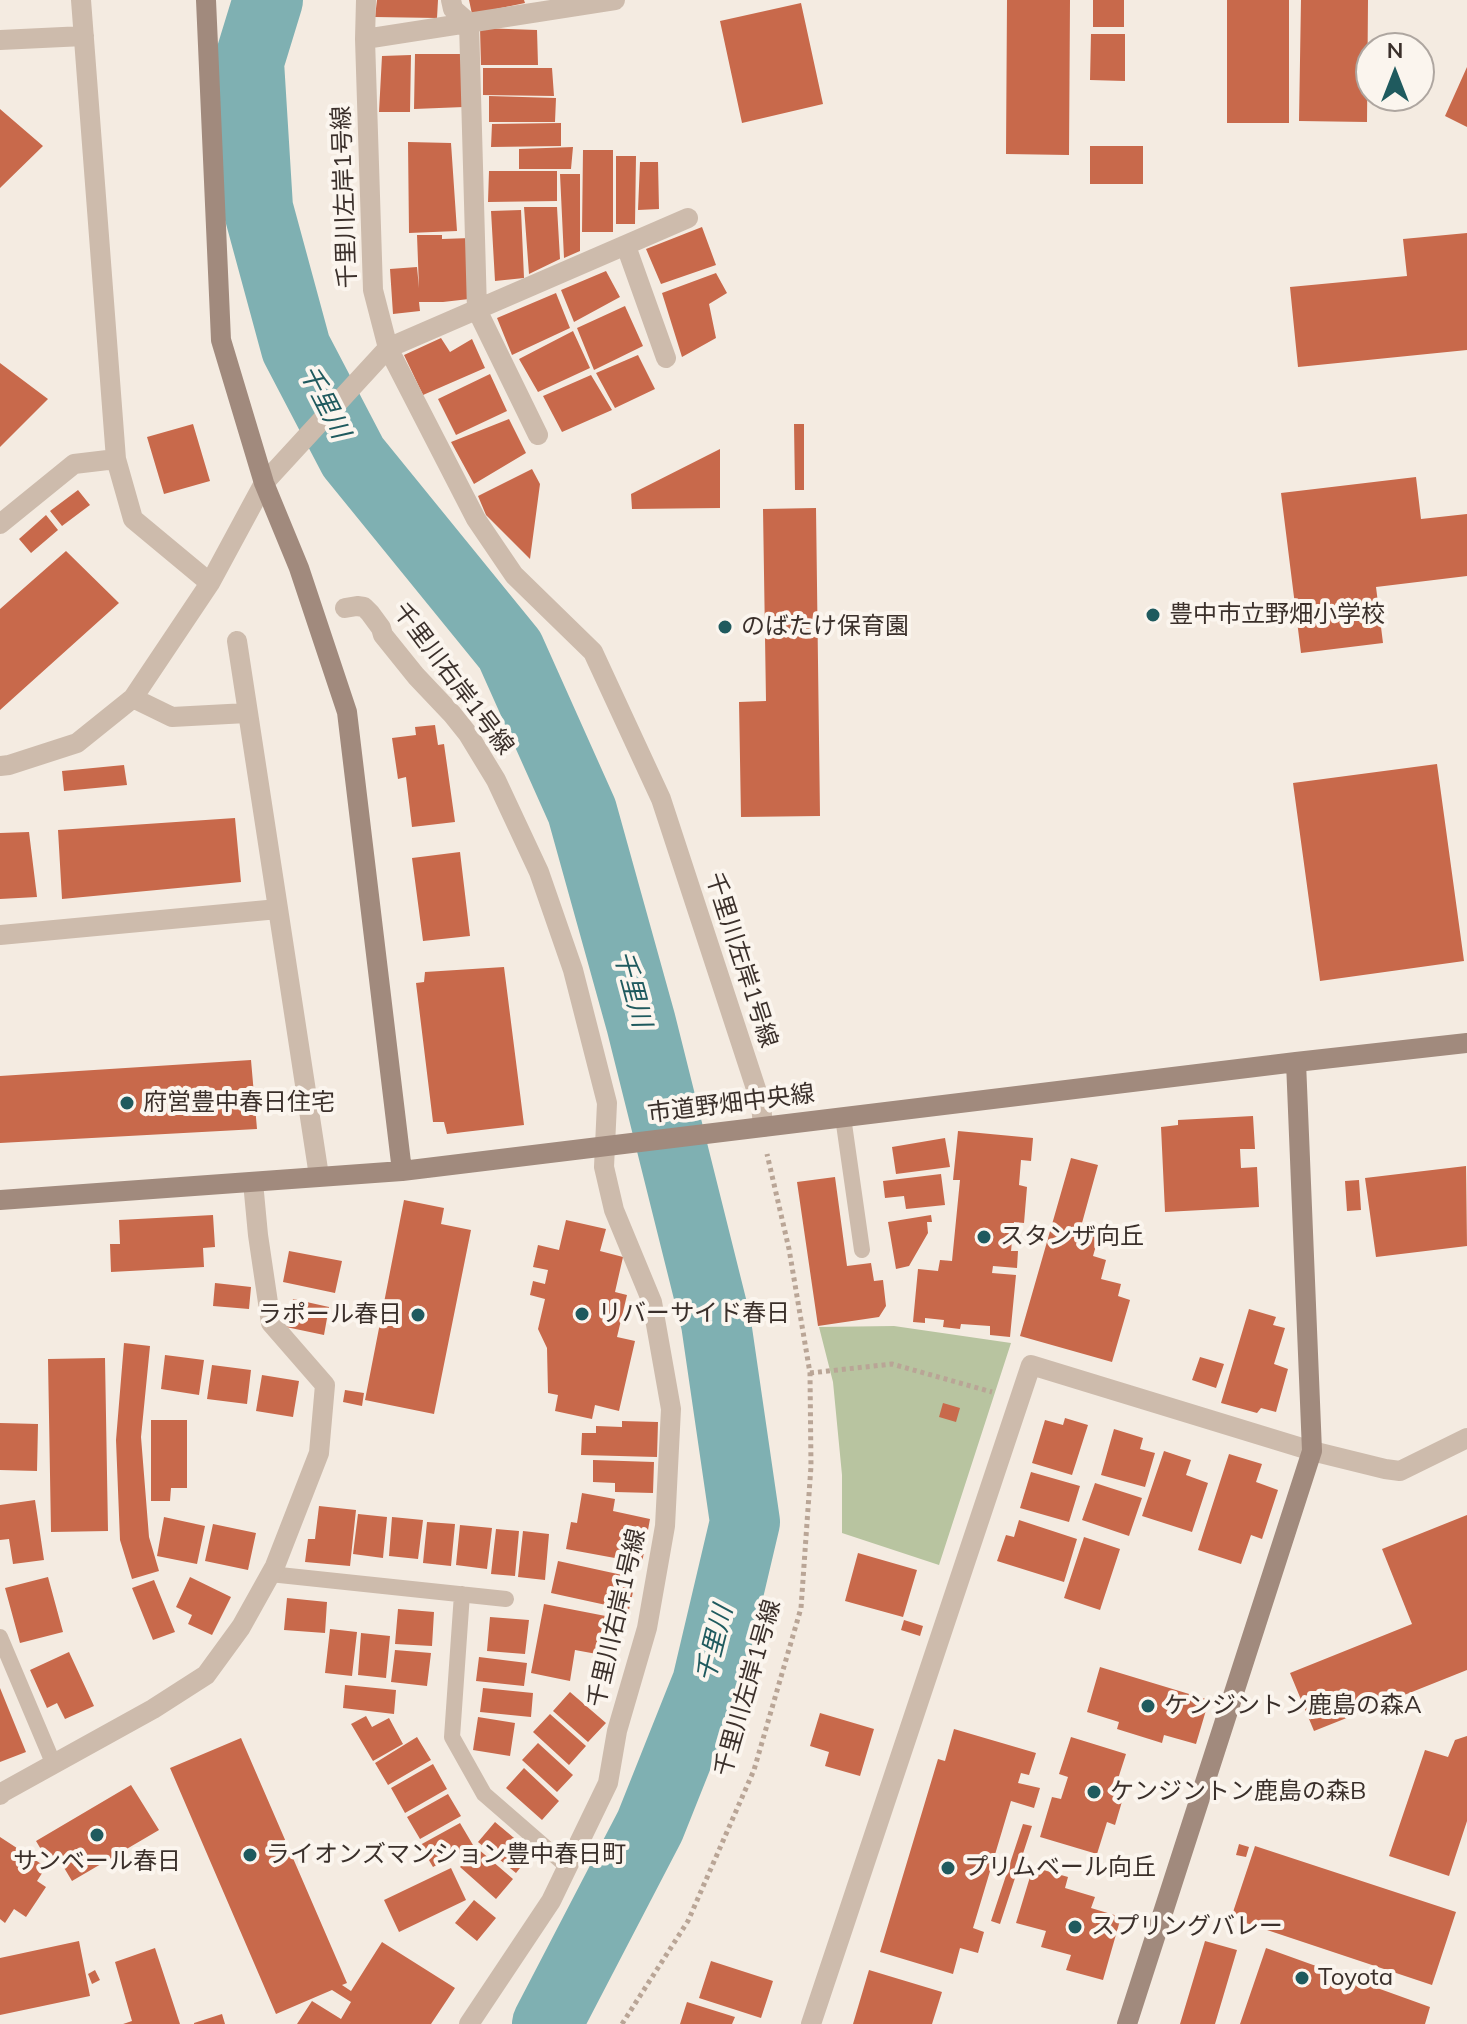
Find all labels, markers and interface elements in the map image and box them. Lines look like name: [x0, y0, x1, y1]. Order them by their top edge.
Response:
north arrow: [1355, 32, 1435, 112]
text: N: [1387, 36, 1403, 64]
street label: 千里川左岸1号線: [327, 105, 363, 289]
water label: 千里川: [292, 360, 356, 444]
street label: 千里川右岸1号線: [387, 597, 519, 761]
place label: 豊中市立野畑小学校: [1169, 601, 1385, 629]
marker: 豊中市立野畑小学校: [1144, 606, 1162, 624]
place label: のばたけ保育園: [741, 613, 909, 641]
marker: のばたけ保育園: [716, 618, 734, 636]
street label: 千里川左岸1号線: [699, 869, 783, 1051]
water label: 千里川: [607, 947, 657, 1031]
street label: 市道野畑中央線: [646, 1079, 816, 1129]
place label: 府営豊中春日住宅: [143, 1089, 335, 1117]
marker: 府営豊中春日住宅: [118, 1094, 136, 1112]
place label: スタンザ向丘: [1000, 1223, 1144, 1251]
marker: スタンザ向丘: [975, 1228, 993, 1246]
place label: リバーサイド春日: [598, 1300, 790, 1328]
place label: ラポール春日: [258, 1301, 402, 1329]
marker: リバーサイド春日: [573, 1305, 591, 1323]
marker: ラポール春日: [409, 1306, 427, 1324]
street label: 千里川右岸1号線: [582, 1526, 652, 1710]
street label: 千里川左岸1号線: [709, 1596, 787, 1780]
water label: 千里川: [690, 1602, 740, 1686]
place label: ケンジントン鹿島の森A: [1164, 1692, 1422, 1720]
marker: ケンジントン鹿島の森A: [1139, 1697, 1157, 1715]
place label: ケンジントン鹿島の森B: [1110, 1778, 1366, 1806]
marker: ケンジントン鹿島の森B: [1085, 1783, 1103, 1801]
marker: サンベール春日: [88, 1826, 106, 1844]
place label: ライオンズマンション豊中春日町: [266, 1841, 626, 1869]
marker: ライオンズマンション豊中春日町: [241, 1846, 259, 1864]
place label: サンベール春日: [13, 1848, 181, 1876]
place label: プリムベール向丘: [964, 1854, 1156, 1882]
marker: プリムベール向丘: [939, 1859, 957, 1877]
place label: スプリングバレー: [1091, 1913, 1283, 1941]
marker: スプリングバレー: [1066, 1918, 1084, 1936]
place label: Toyota: [1318, 1964, 1393, 1992]
marker: Toyota: [1293, 1969, 1311, 1987]

